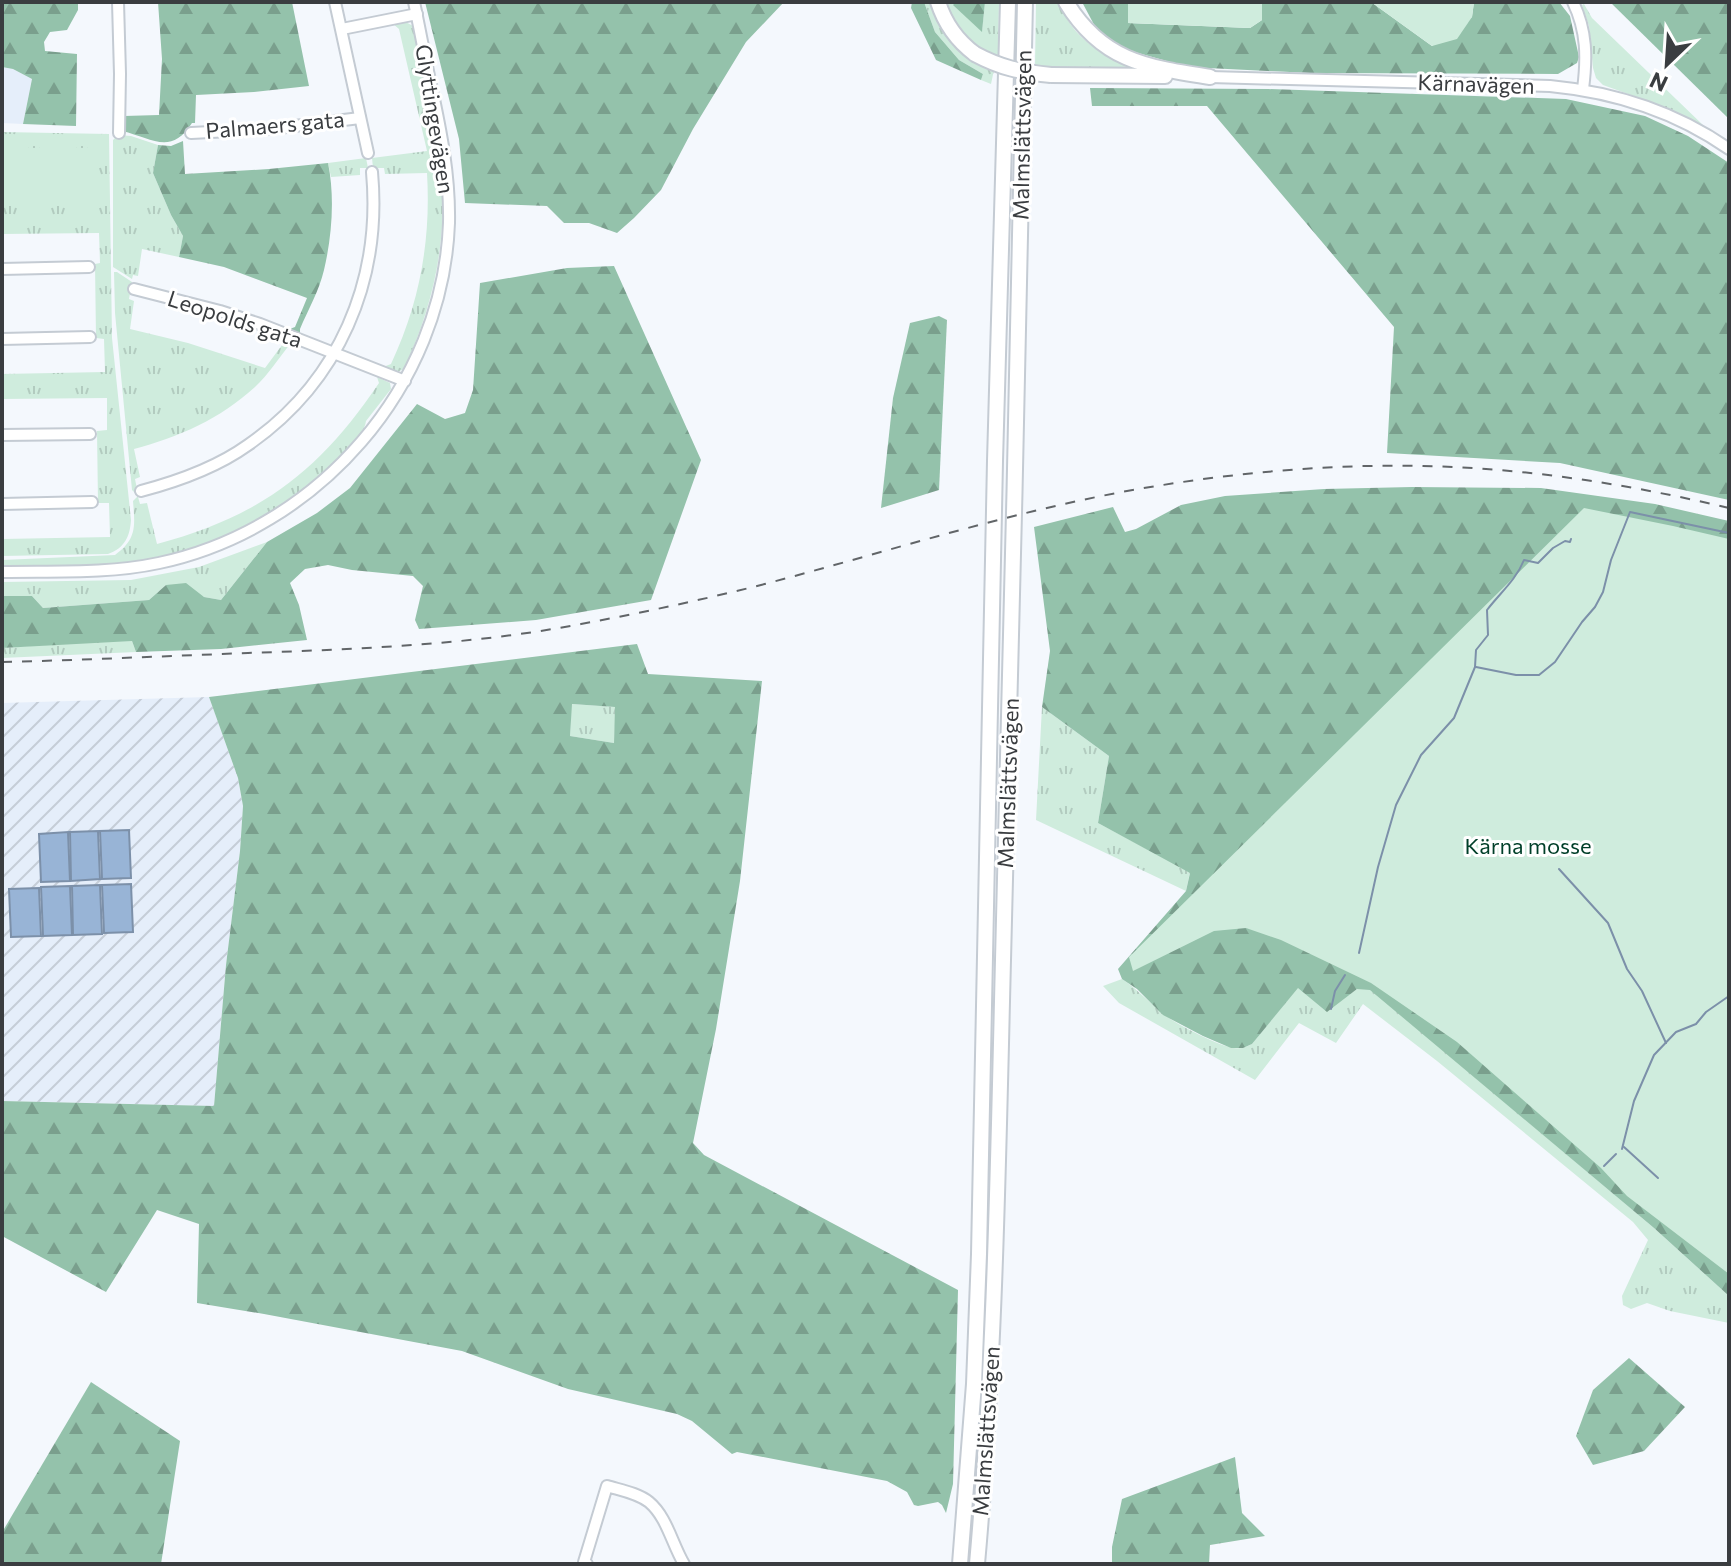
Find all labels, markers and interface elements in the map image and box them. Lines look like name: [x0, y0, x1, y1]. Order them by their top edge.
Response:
north arrow: [1627, 24, 1707, 104]
street label: Glyttingevägen: [410, 42, 461, 196]
street label: Malmslättsvägen: [1007, 50, 1036, 220]
text: N: [1645, 67, 1672, 98]
street label: Kärnavägen: [1417, 68, 1535, 99]
street label: Palmaers gata: [204, 105, 346, 144]
street label: Leopolds gata: [164, 284, 306, 353]
street label: Malmslättsvägen: [991, 697, 1024, 869]
park label: Kärna mosse: [1465, 832, 1592, 859]
street label: Malmslättsvägen: [966, 1345, 1005, 1517]

